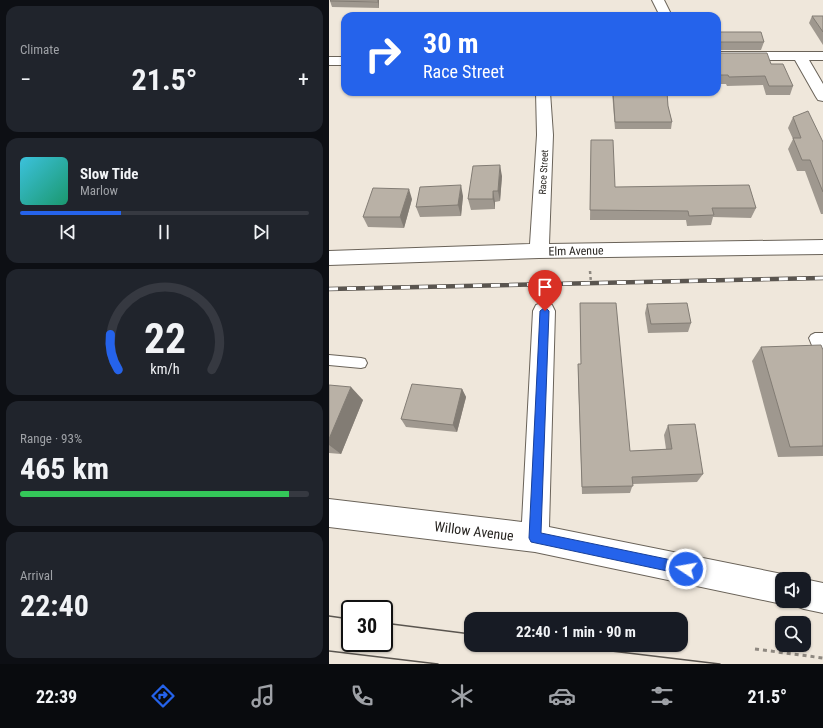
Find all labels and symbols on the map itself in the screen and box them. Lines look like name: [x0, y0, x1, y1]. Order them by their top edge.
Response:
street label: Race Street: [537, 149, 550, 195]
street label: Elm Avenue: [548, 244, 604, 258]
pin: [528, 270, 562, 311]
street label: Willow Avenue: [433, 518, 515, 544]
position arrow: [665, 548, 707, 590]
speed limit sign: 30: [341, 600, 393, 652]

